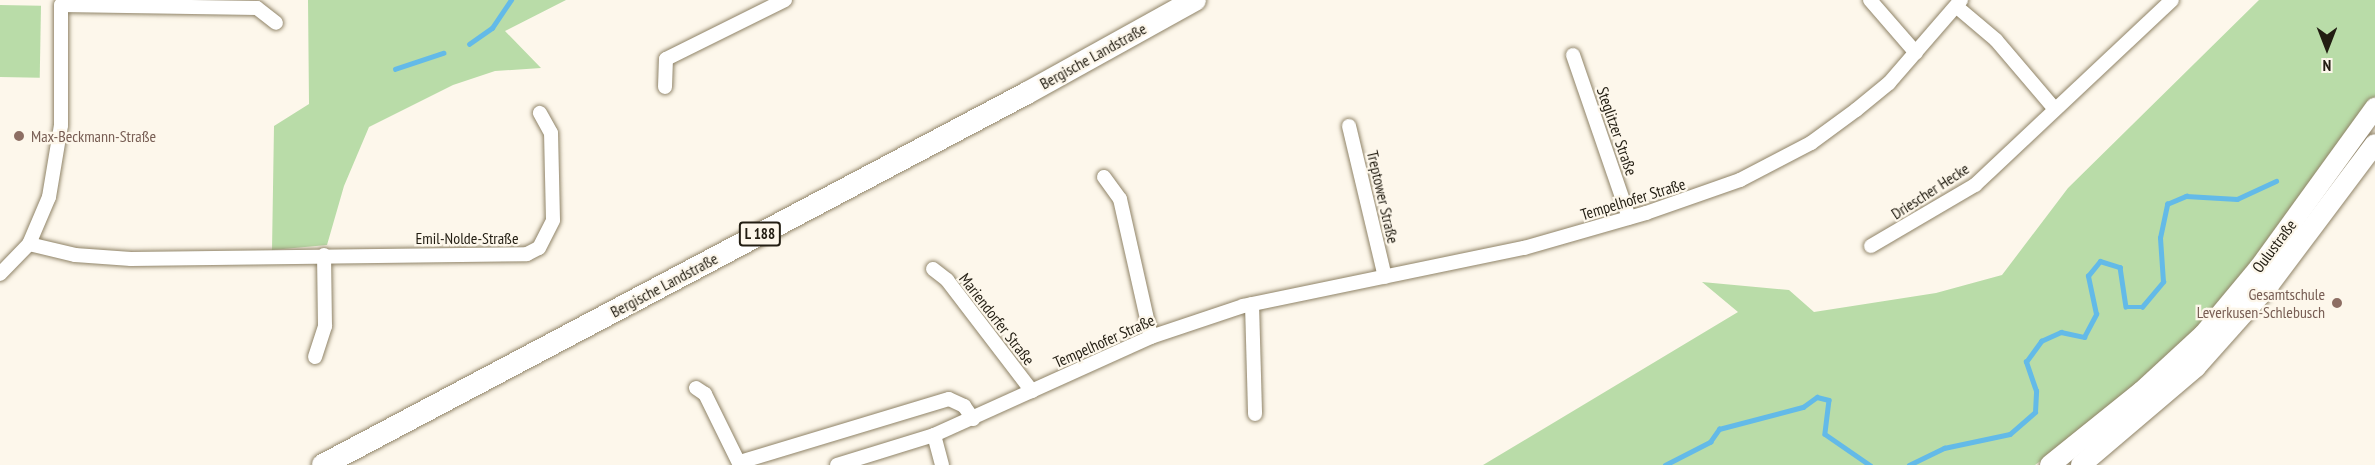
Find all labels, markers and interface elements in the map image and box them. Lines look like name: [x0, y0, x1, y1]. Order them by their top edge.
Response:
north arrow: [2297, 18, 2357, 78]
street label: Bergische Landstraße: [1036, 19, 1150, 93]
text: N: [2323, 56, 2331, 76]
street label: Steglitzer Straße: [1593, 84, 1641, 178]
place label: Max-Beckmann-Straße: [31, 126, 156, 146]
marker: Max-Beckmann-Straße: [12, 129, 26, 143]
street label: Treptower Straße: [1363, 149, 1403, 245]
street label: Driescher Hecke: [1888, 159, 1972, 223]
street label: Tempelhofer Straße: [1578, 174, 1688, 224]
street label: Oulustraße: [2248, 216, 2300, 276]
road number: L 188: [738, 222, 783, 246]
street label: Emil-Nolde-Straße: [415, 228, 519, 248]
street label: Bergische Landstraße: [607, 249, 721, 321]
street label: Mariendorfer Straße: [955, 269, 1039, 369]
place label: Gesamtschule Leverkusen-Schlebusch: [2197, 284, 2325, 322]
marker: Gesamtschule Leverkusen-Schlebusch: [2330, 296, 2344, 310]
street label: Tempelhofer Straße: [1051, 310, 1157, 372]

